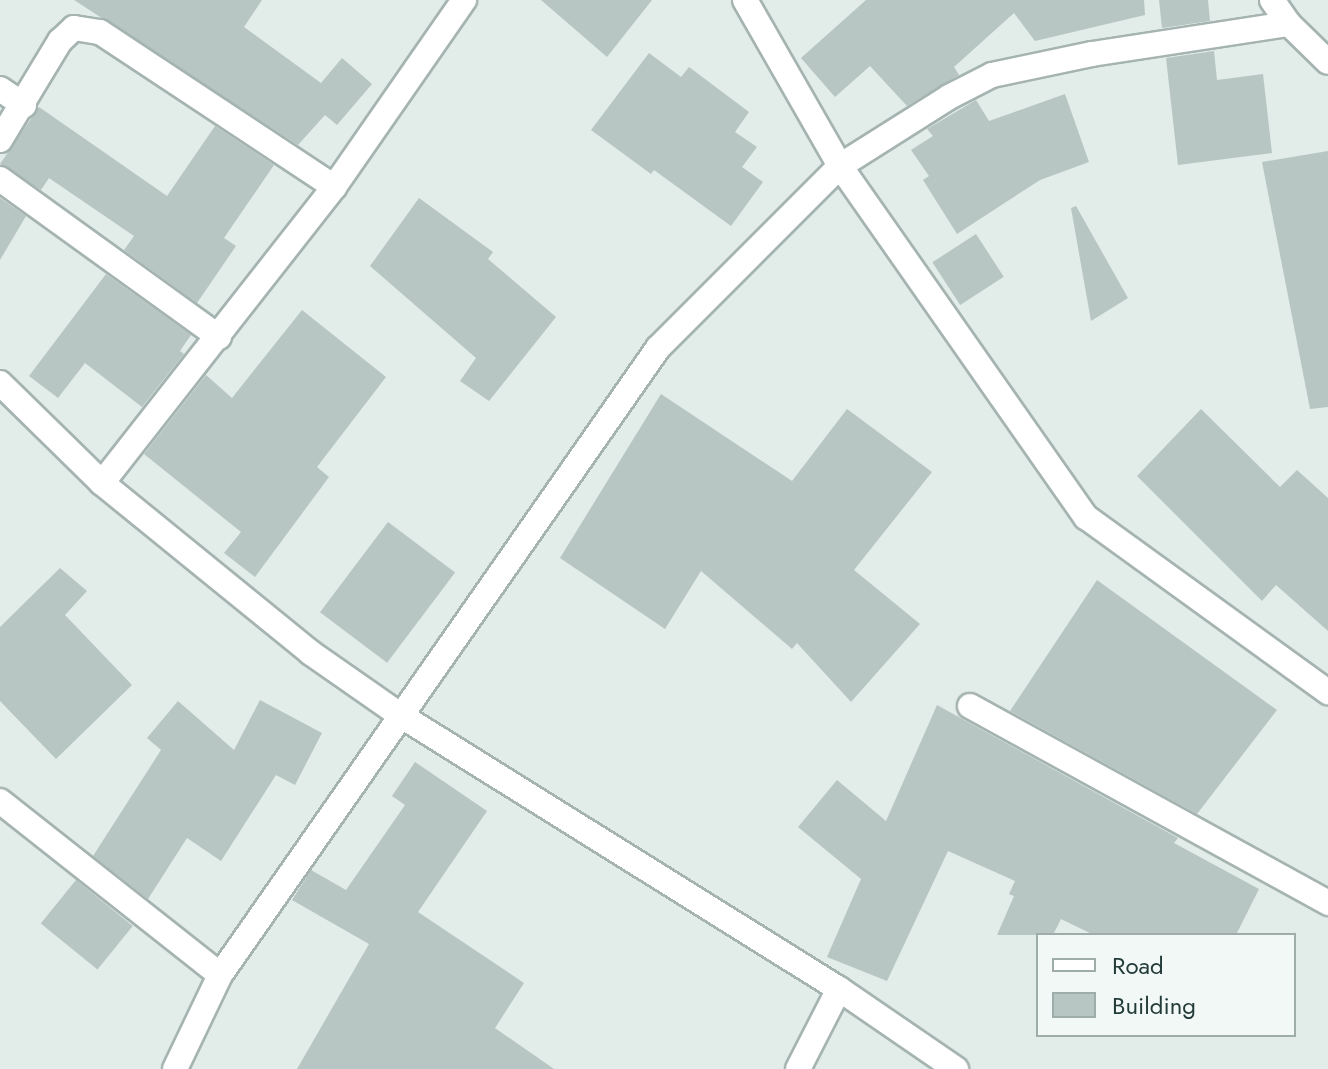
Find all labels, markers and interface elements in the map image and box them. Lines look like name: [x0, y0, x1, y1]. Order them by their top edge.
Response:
legend: [1036, 933, 1296, 1037]
text: Road: [1112, 948, 1164, 983]
text: Building: [1112, 988, 1196, 1023]

